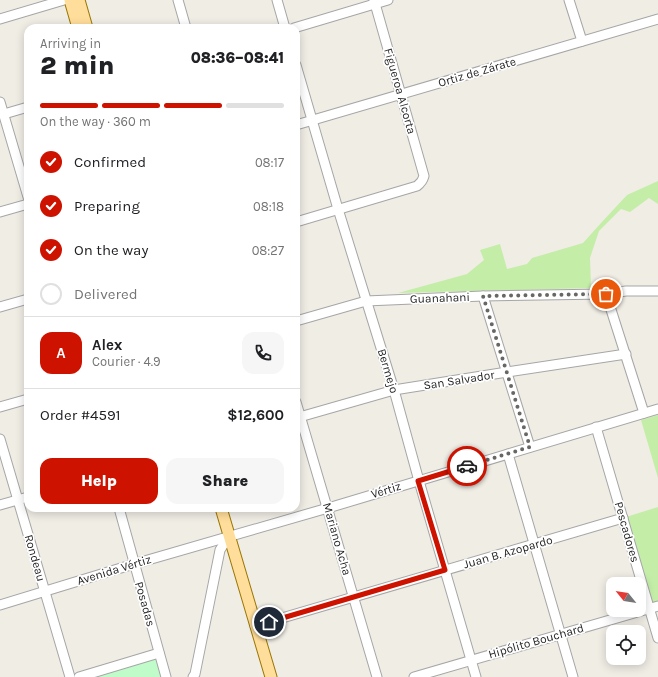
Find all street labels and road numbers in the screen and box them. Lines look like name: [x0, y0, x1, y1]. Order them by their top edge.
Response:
street label: Figueroa Alcorta: [381, 46, 419, 136]
street label: Ortiz de Zárate: [437, 54, 517, 90]
street label: Guanahani: [410, 290, 470, 306]
street label: Bermejo: [375, 347, 401, 395]
street label: San Salvador: [422, 367, 496, 393]
street label: Vértiz: [369, 479, 403, 501]
street label: Pescadores: [612, 500, 642, 564]
street label: Mariano Acha: [320, 501, 354, 577]
street label: Rondeau: [22, 533, 48, 583]
street label: Juan B. Azopardo: [462, 533, 554, 571]
street label: Avenida Vértiz: [75, 552, 153, 588]
street label: Posadas: [132, 580, 158, 628]
street label: Hipólito Bouchard: [487, 621, 585, 661]

